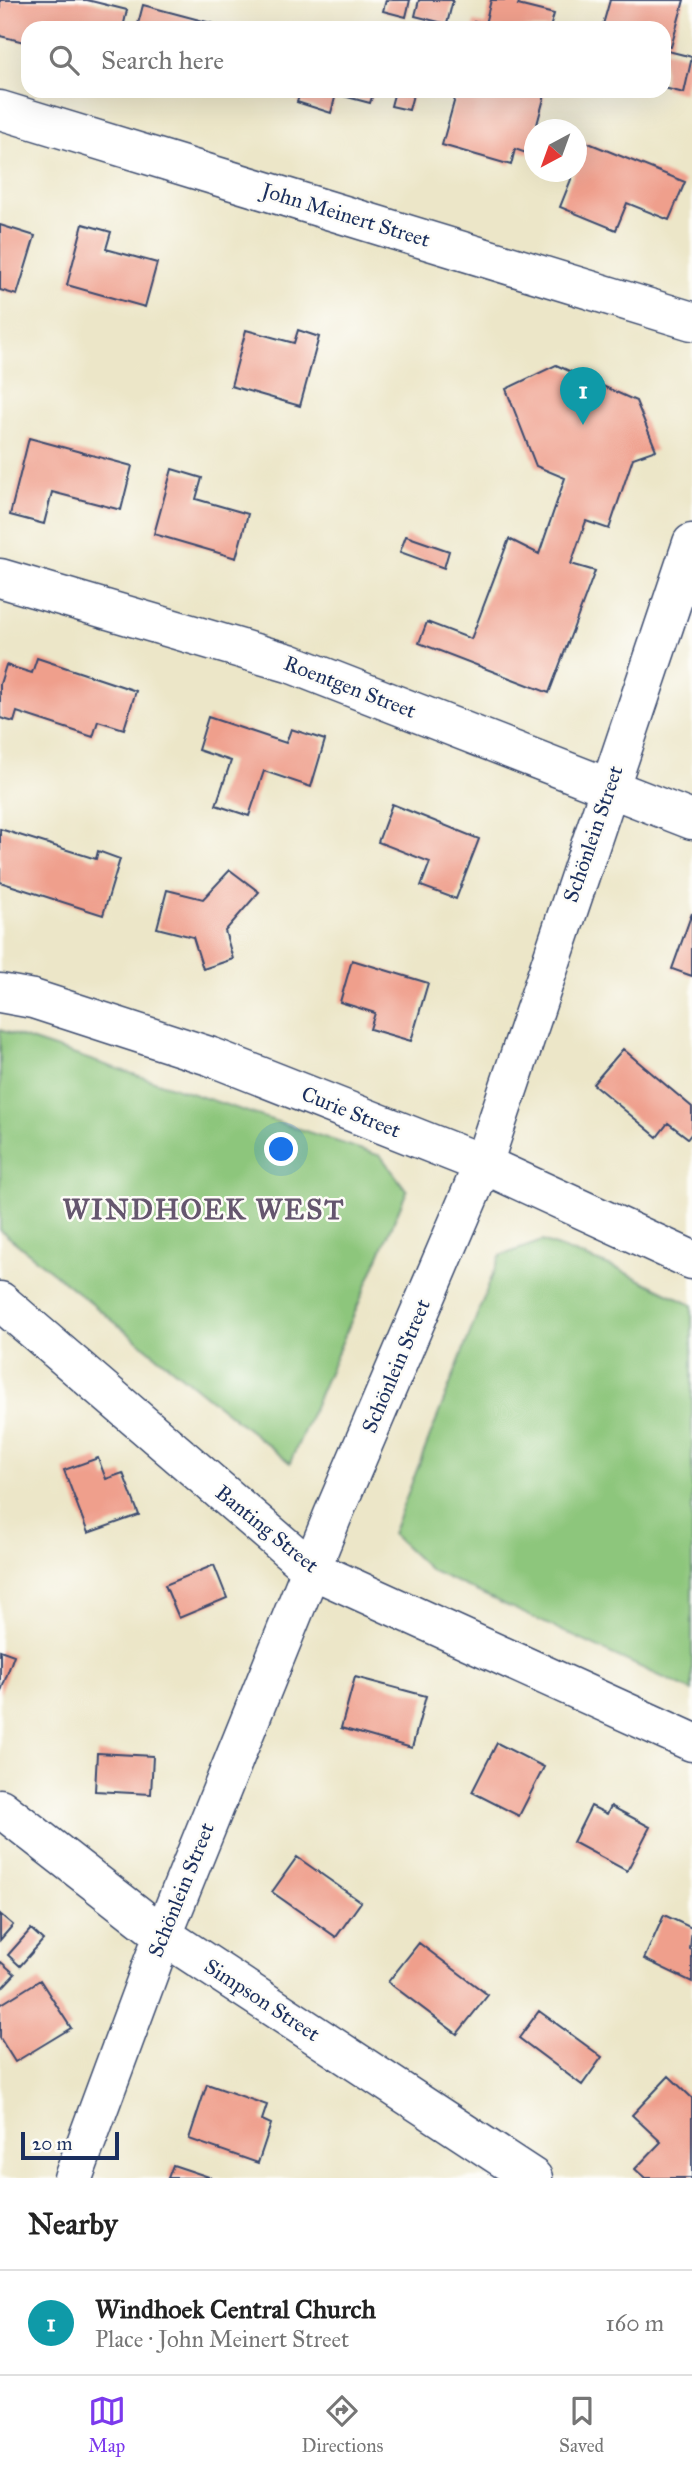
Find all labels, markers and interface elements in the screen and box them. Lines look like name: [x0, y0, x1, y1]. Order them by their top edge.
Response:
search box: [21, 21, 671, 98]
icon: search: [45, 41, 83, 79]
text: Search here: [101, 44, 224, 76]
north arrow: [524, 119, 587, 182]
street label: John Meinert Street: [257, 176, 434, 253]
pin: 1: [560, 367, 606, 425]
street label: Roentgen Street: [280, 650, 420, 724]
street label: Schönlein Street: [557, 762, 629, 906]
street label: Curie Street: [298, 1080, 405, 1144]
your location: [264, 1132, 298, 1166]
district label: WINDHOEK WEST: [63, 1192, 345, 1227]
street label: Schönlein Street: [356, 1295, 436, 1437]
street label: Banting Street: [210, 1480, 324, 1579]
street label: Schönlein Street: [142, 1818, 220, 1961]
street label: Simpson Street: [199, 1953, 325, 2047]
scale bar: [21, 2129, 119, 2161]
text: 20 m: [32, 2132, 73, 2155]
text: Nearby: [28, 2206, 118, 2242]
text: Windhoek Central Church: [95, 2293, 376, 2325]
text: 1: [46, 2309, 56, 2337]
text: 160 m: [606, 2309, 664, 2337]
text: Place · John Meinert Street: [95, 2325, 349, 2353]
tab: Map: [88, 2392, 126, 2457]
tab: Directions: [301, 2392, 383, 2457]
tab: Saved: [559, 2392, 604, 2457]

